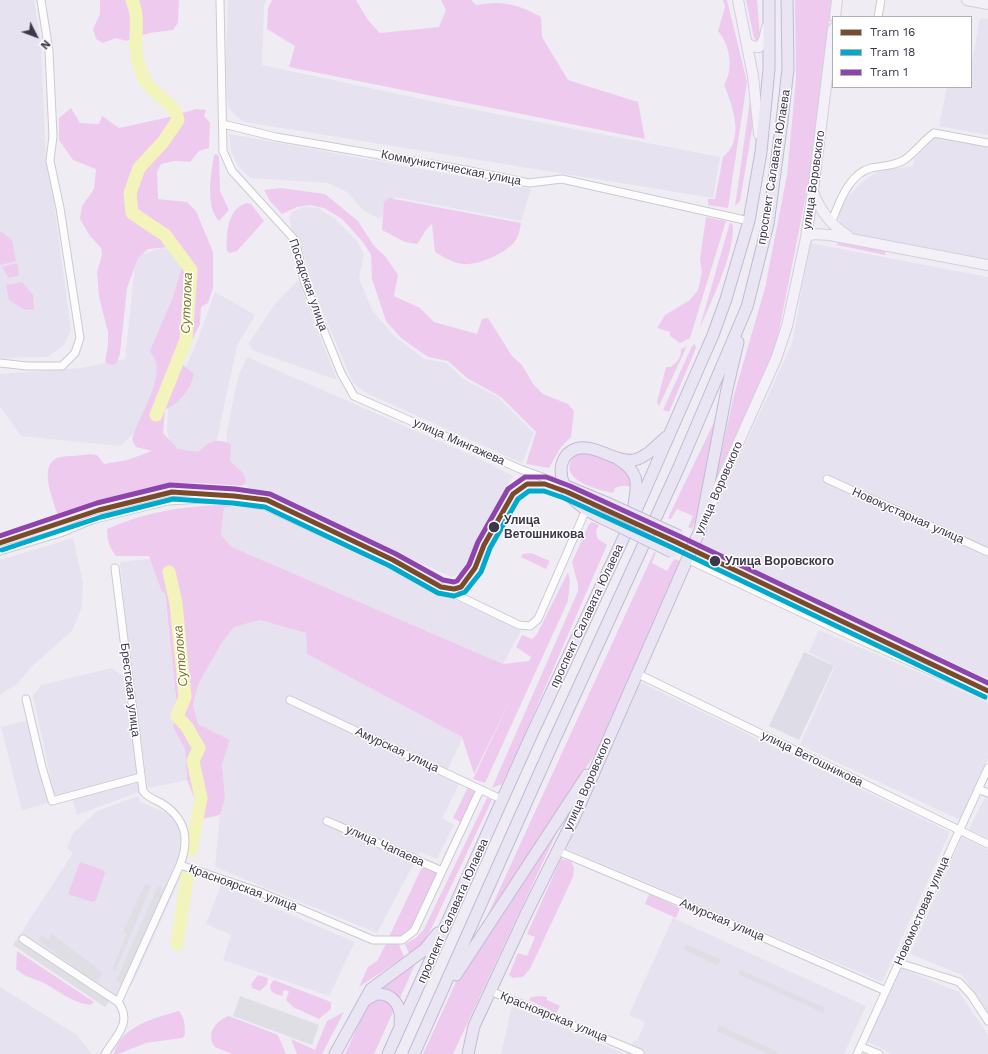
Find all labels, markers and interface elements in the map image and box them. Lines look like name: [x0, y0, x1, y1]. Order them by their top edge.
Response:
north arrow: [16, 16, 56, 56]
legend: [832, 16, 972, 88]
text: Tram 16: [870, 25, 915, 39]
text: N: [38, 37, 53, 52]
text: Tram 18: [870, 45, 915, 59]
text: Tram 1: [870, 65, 908, 79]
street label: проспект Салавата Юлаева: [755, 88, 793, 246]
street label: улица Воровского: [800, 129, 828, 231]
street label: Коммунистическая улица: [380, 147, 522, 189]
street label: Посадская улица: [285, 237, 331, 333]
water label: Сутолока: [178, 272, 196, 334]
street label: улица Мингажева: [411, 415, 507, 469]
street label: улица Воровского: [692, 439, 746, 537]
street label: Новокустарная улица: [850, 485, 966, 547]
place label: Улица Ветошникова: [504, 513, 584, 541]
marker: Улица Ветошникова: [487, 520, 501, 534]
street label: проспект Салавата Юлаева: [547, 542, 627, 690]
marker: Улица Воровского: [708, 554, 722, 568]
place label: Улица Воровского: [725, 554, 834, 568]
water label: Сутолока: [171, 625, 191, 687]
street label: Брестская улица: [117, 642, 143, 738]
street label: Амурская улица: [353, 724, 441, 776]
street label: улица Ветошникова: [759, 728, 865, 790]
street label: улица Воровского: [561, 735, 615, 833]
street label: улица Чапаева: [343, 822, 427, 870]
street label: проспект Салавата Юлаева: [415, 836, 491, 986]
street label: Новомостовая улица: [891, 854, 953, 968]
street label: Красноярская улица: [187, 862, 299, 914]
street label: Амурская улица: [677, 896, 767, 944]
street label: Красноярская улица: [498, 989, 610, 1045]

